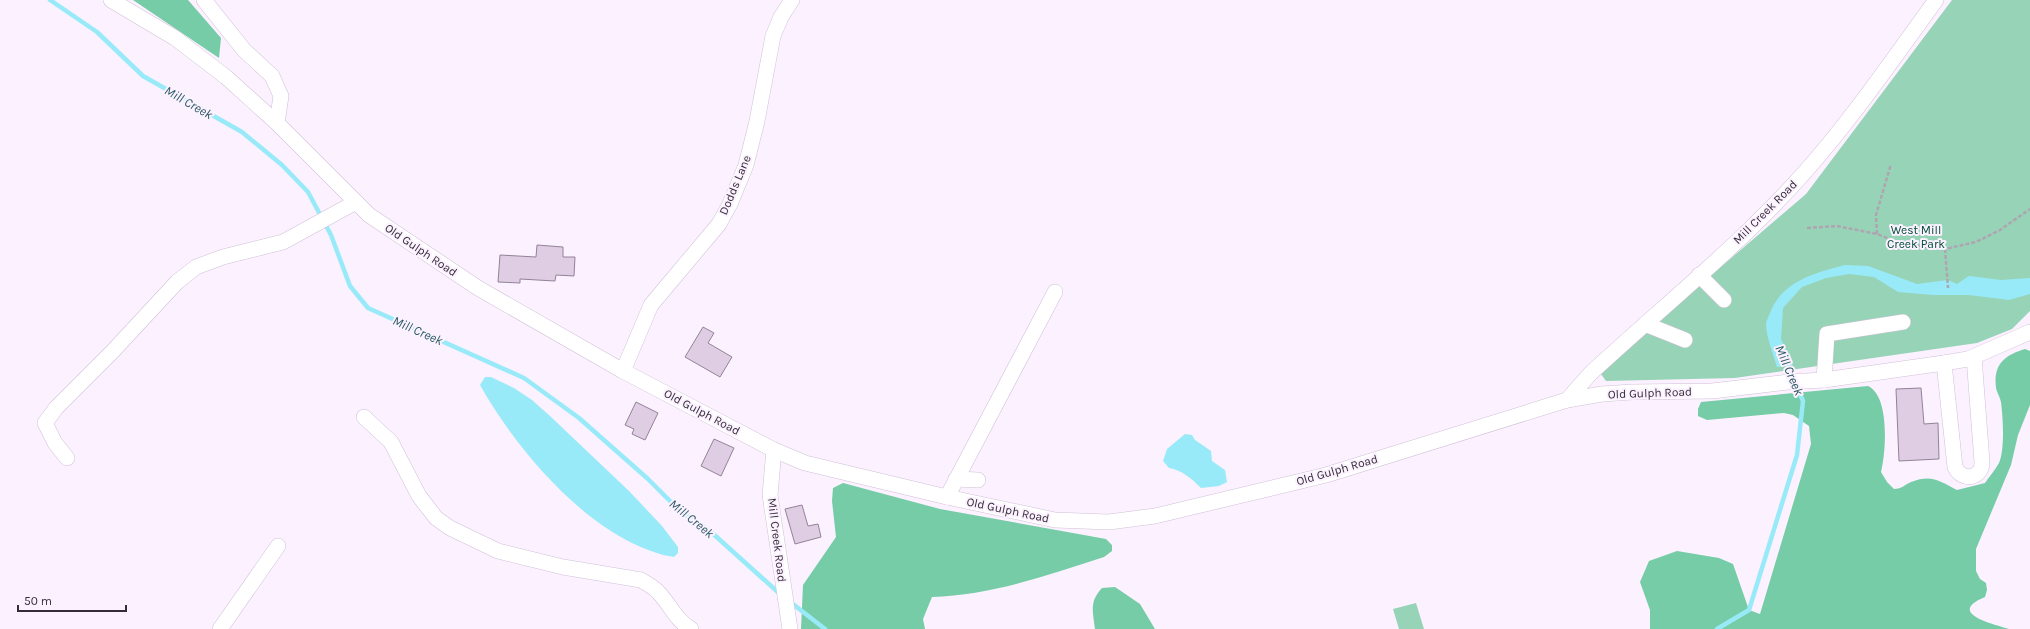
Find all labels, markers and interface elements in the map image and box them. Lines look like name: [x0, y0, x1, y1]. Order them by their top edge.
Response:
water label: Mill Creek: [162, 83, 216, 122]
street label: Dodds Lane: [716, 153, 754, 217]
street label: Mill Creek Road: [1730, 177, 1800, 247]
street label: Old Gulph Road: [382, 221, 460, 279]
park label: West Mill Creek Park: [1887, 223, 1945, 251]
water label: Mill Creek: [391, 313, 445, 348]
water label: Mill Creek: [1772, 343, 1807, 398]
street label: Old Gulph Road: [1608, 385, 1692, 401]
street label: Old Gulph Road: [662, 386, 742, 438]
street label: Old Gulph Road: [1295, 452, 1379, 488]
street label: Old Gulph Road: [965, 494, 1051, 526]
water label: Mill Creek: [666, 496, 717, 541]
street label: Mill Creek Road: [765, 497, 789, 583]
scale bar: [18, 587, 126, 613]
text: 50 m: [24, 594, 52, 608]

